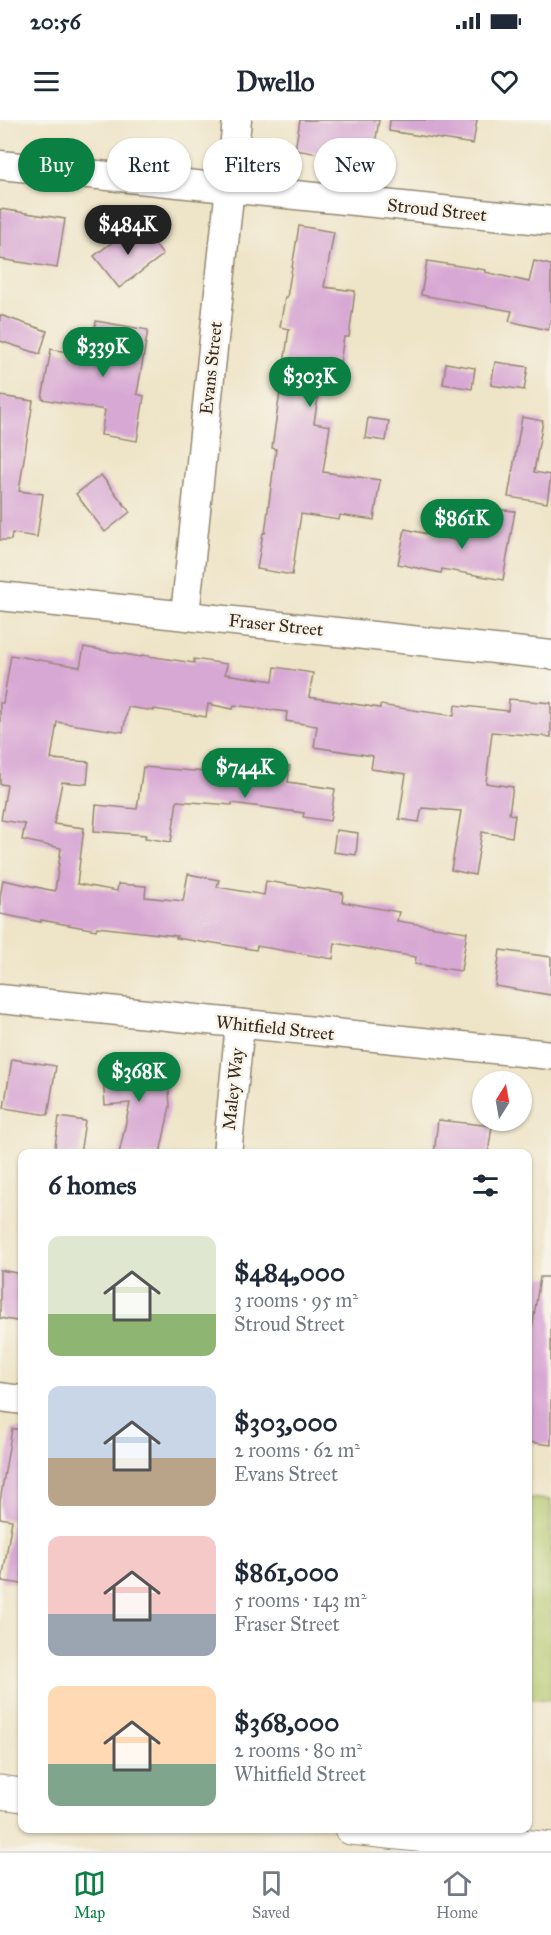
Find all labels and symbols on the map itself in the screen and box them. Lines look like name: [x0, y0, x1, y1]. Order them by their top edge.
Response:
street label: Stroud Street: [386, 194, 488, 226]
pin: $484K: [86, 205, 170, 256]
street label: Evans Street: [195, 320, 227, 416]
pin: $339K: [61, 327, 145, 378]
pin: $303K: [268, 357, 352, 408]
pin: $861K: [420, 499, 504, 550]
street label: Fraser Street: [228, 609, 325, 641]
pin: $744K: [203, 748, 287, 799]
street label: Whitfield Street: [215, 1011, 336, 1045]
street label: Maley Way: [218, 1046, 248, 1131]
pin: $368K: [97, 1052, 181, 1103]
north arrow: [472, 1071, 532, 1131]

